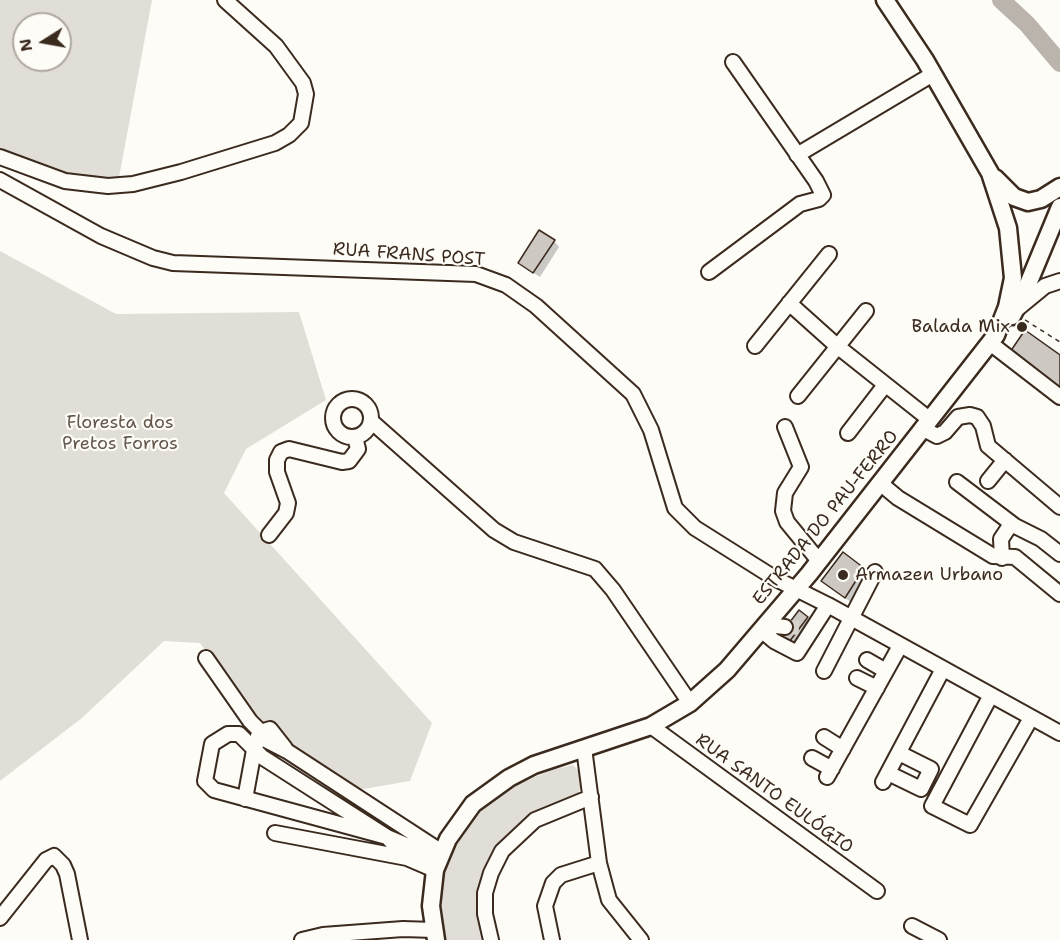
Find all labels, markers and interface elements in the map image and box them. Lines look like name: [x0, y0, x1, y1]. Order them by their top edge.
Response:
north arrow: [12, 12, 72, 72]
text: N: [14, 37, 37, 53]
street label: RUA FRANS POST: [332, 239, 486, 271]
place label: Balada Mix: [912, 316, 1010, 338]
marker: Balada Mix: [1015, 320, 1029, 334]
park label: Floresta dos Pretos Forros: [62, 412, 178, 454]
street label: ESTRADA DO PAU-FERRO: [749, 426, 903, 610]
place label: Armazen Urbano: [855, 564, 1003, 586]
marker: Armazen Urbano: [836, 568, 850, 582]
street label: RUA SANTO EULÓGIO: [691, 729, 857, 859]

